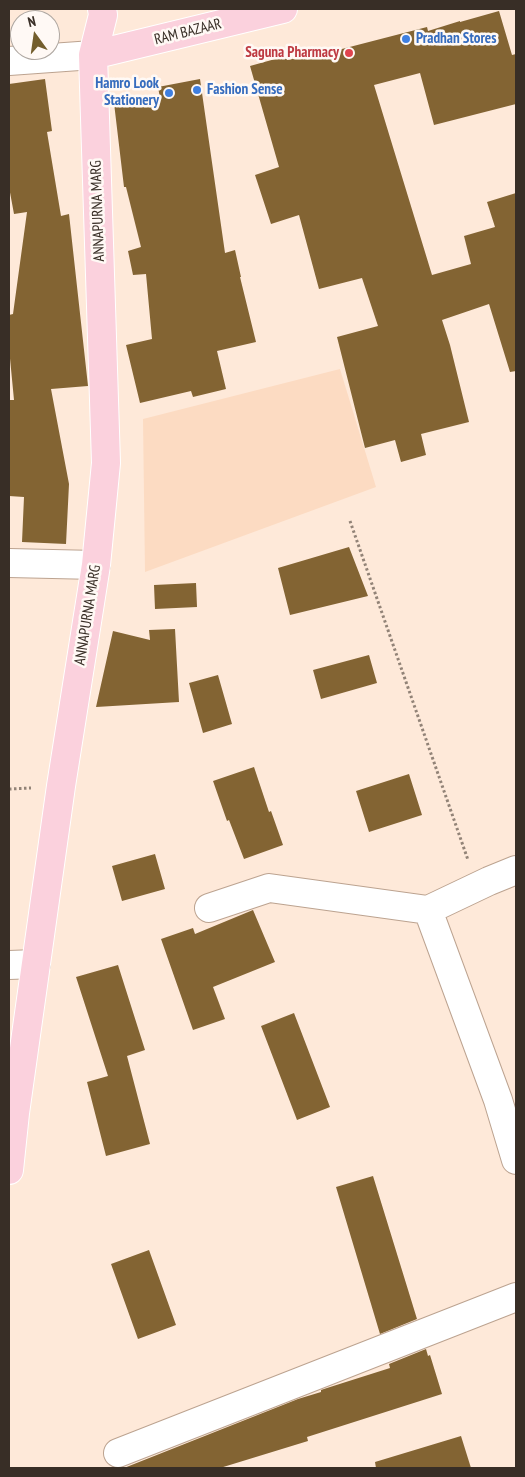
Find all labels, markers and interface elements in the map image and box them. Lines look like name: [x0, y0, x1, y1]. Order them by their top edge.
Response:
north arrow: [10, 10, 60, 60]
text: N: [26, 12, 37, 31]
street label: RAM BAZAAR: [153, 15, 223, 49]
place label: Pradhan Stores: [416, 30, 497, 48]
marker: Pradhan Stores: [400, 33, 412, 45]
place label: Saguna Pharmacy: [245, 44, 339, 62]
marker: Saguna Pharmacy: [343, 47, 355, 59]
place label: Hamro Look Stationery: [95, 75, 159, 110]
place label: Fashion Sense: [207, 81, 283, 99]
marker: Fashion Sense: [191, 84, 203, 96]
marker: Hamro Look Stationery: [163, 87, 175, 99]
street label: ANNAPURNA MARG: [87, 160, 109, 262]
street label: ANNAPURNA MARG: [71, 564, 105, 666]

